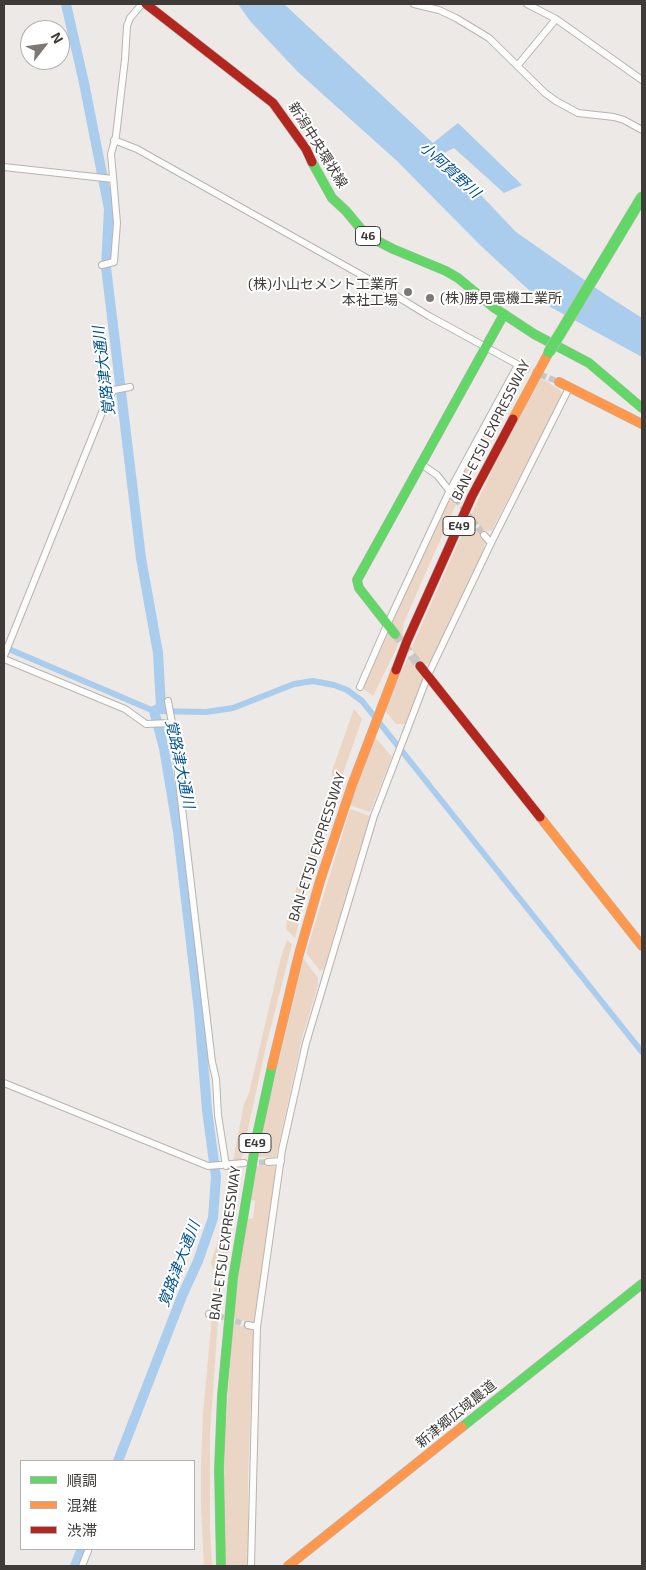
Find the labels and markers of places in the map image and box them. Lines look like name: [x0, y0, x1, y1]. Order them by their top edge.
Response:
place label: (株)小山セメント工業所 本社工場: [248, 276, 398, 308]
marker: (株)小山セメント工業所 本社工場: [402, 286, 414, 298]
place label: (株)勝見電機工業所: [440, 290, 562, 306]
marker: (株)勝見電機工業所: [424, 292, 436, 304]

